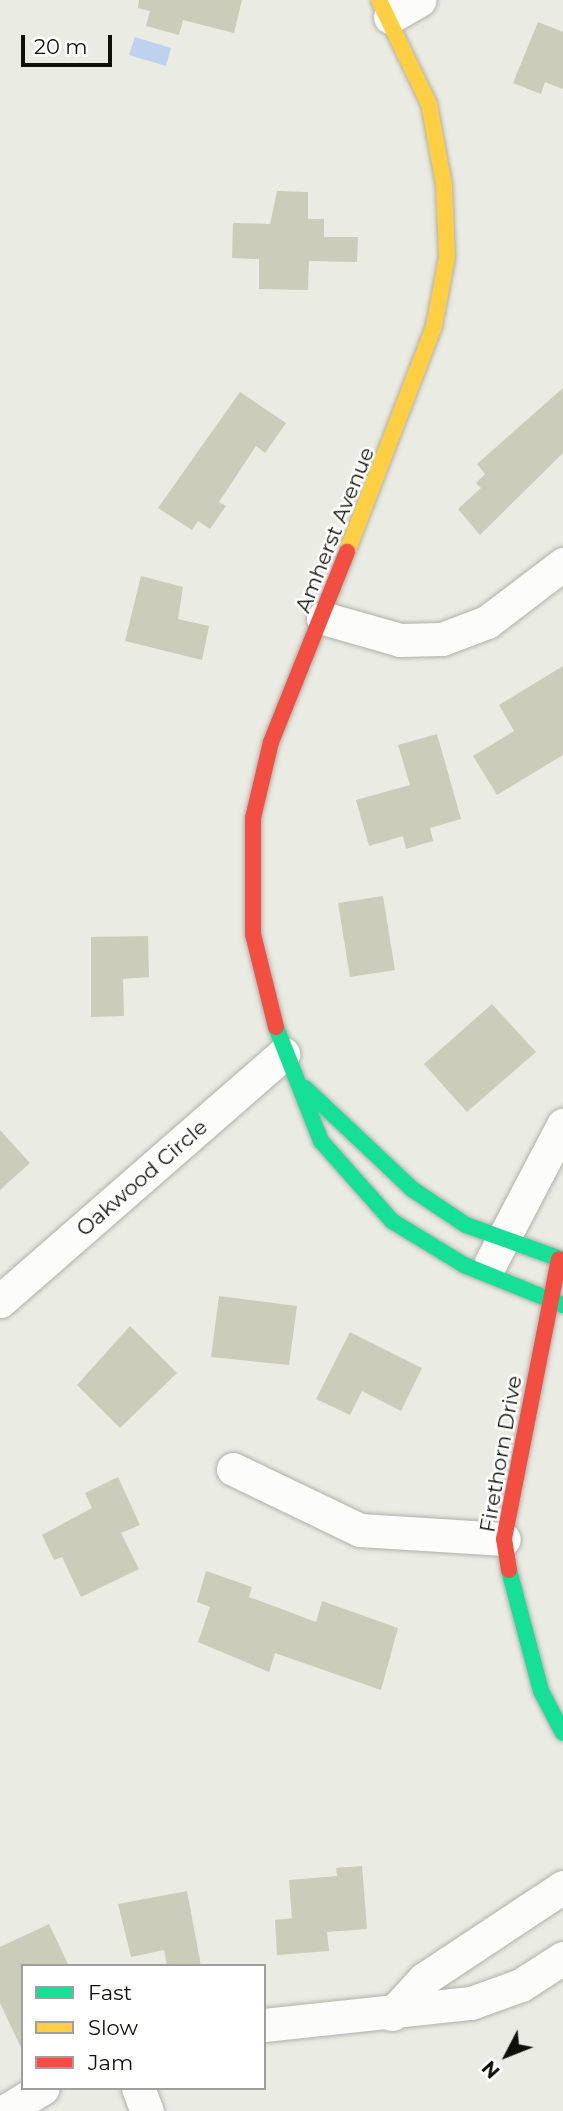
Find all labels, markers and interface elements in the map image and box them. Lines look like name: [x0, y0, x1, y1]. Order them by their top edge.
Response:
scale bar: [24, 21, 116, 65]
text: 20 m: [34, 34, 88, 59]
street label: Amherst Avenue: [290, 444, 380, 616]
street label: Oakwood Circle: [72, 1114, 212, 1242]
street label: Firethorn Drive: [475, 1374, 527, 1534]
legend: [21, 1964, 266, 2090]
text: Fast: [88, 1980, 132, 2005]
text: Slow: [88, 2015, 138, 2040]
north arrow: [472, 2020, 542, 2090]
text: Jam: [88, 2050, 133, 2075]
text: N: [477, 2056, 505, 2083]

